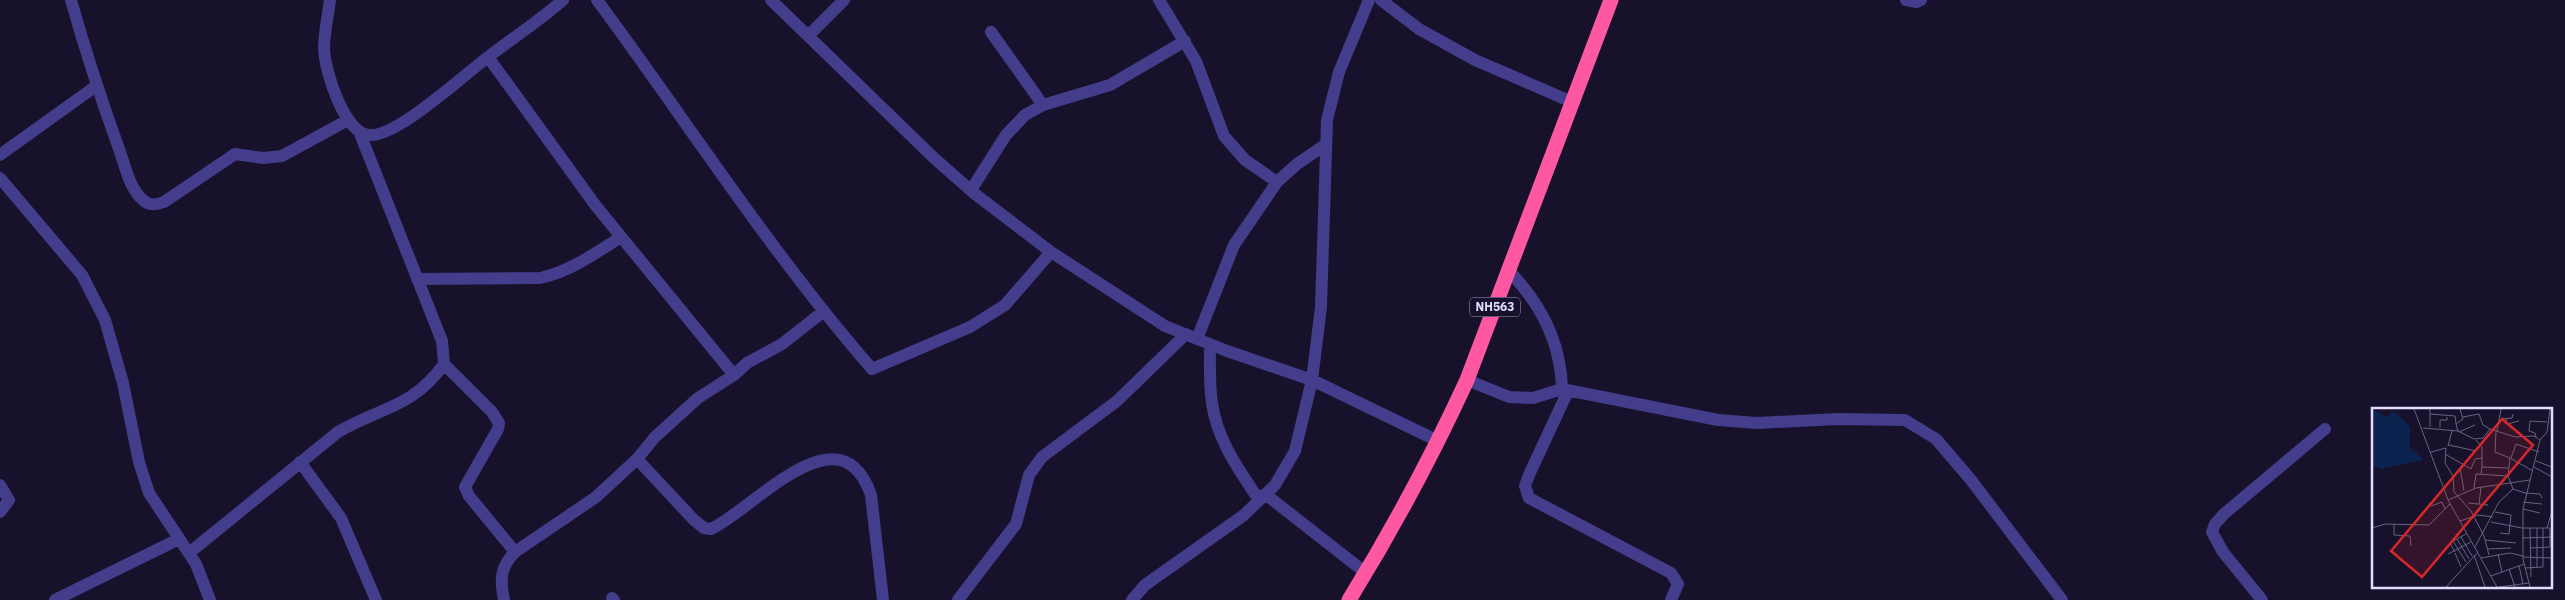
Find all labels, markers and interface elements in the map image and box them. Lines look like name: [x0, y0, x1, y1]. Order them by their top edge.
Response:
road number: NH563: [1470, 298, 1520, 316]
inset map: [2372, 408, 2552, 588]

